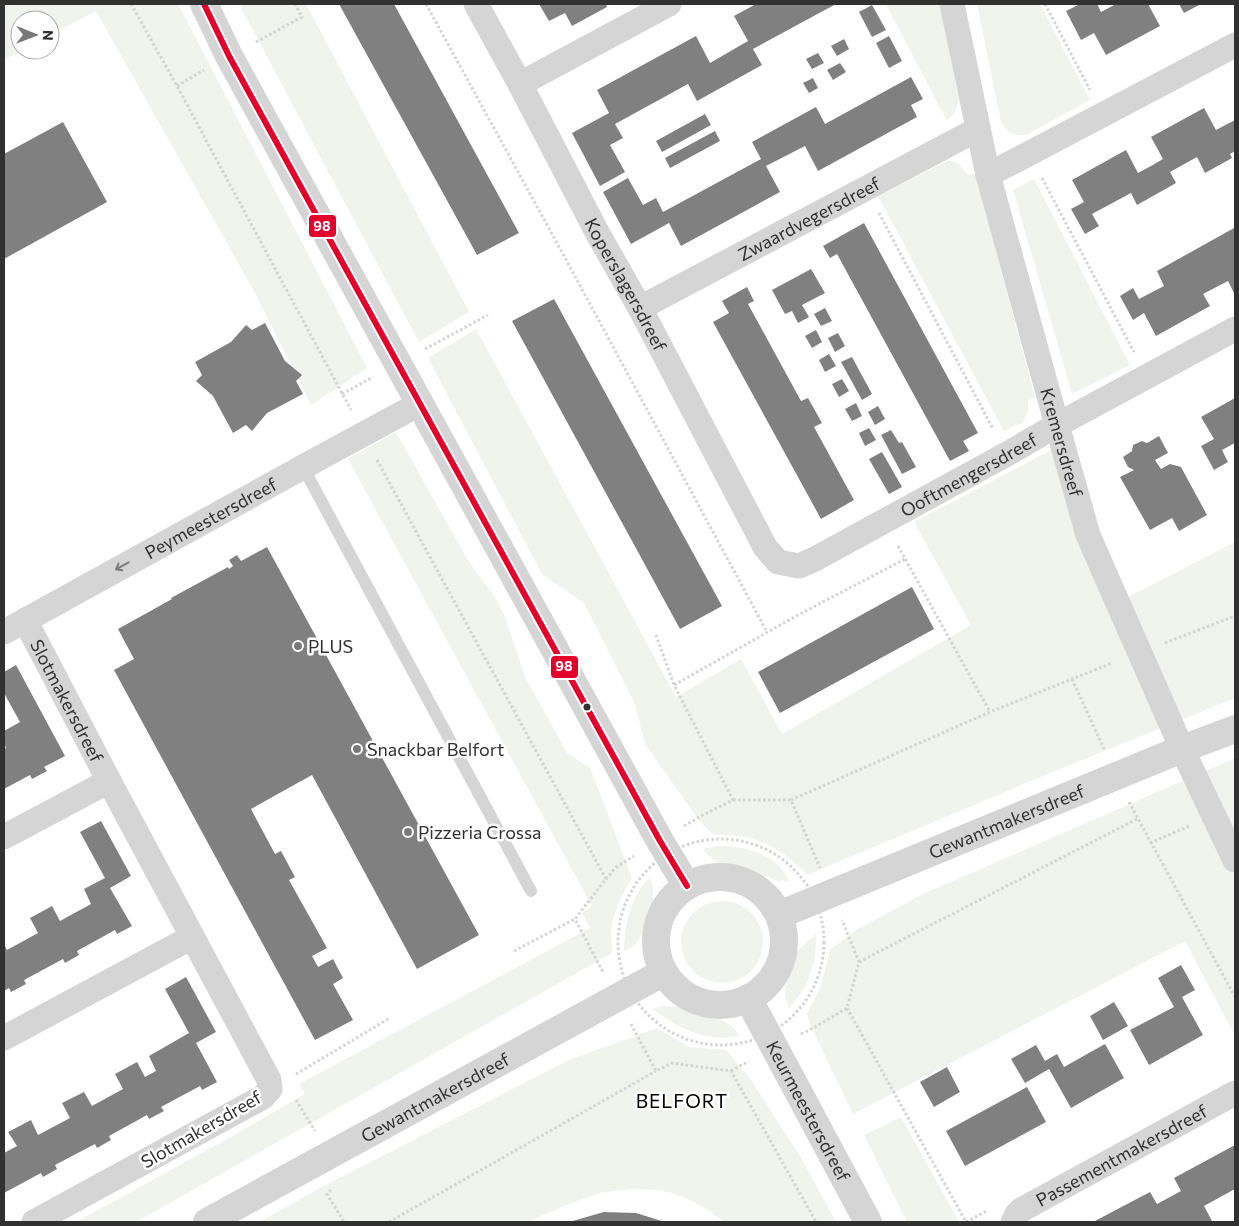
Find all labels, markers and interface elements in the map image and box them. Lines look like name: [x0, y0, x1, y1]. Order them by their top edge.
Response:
north arrow: [10, 10, 60, 60]
text: N: [40, 30, 57, 41]
street label: Zwaardvegersdreef: [734, 172, 884, 265]
line badge: 98: [308, 214, 337, 238]
street label: Koperslagersdreef: [580, 214, 672, 356]
text: 98: [313, 217, 331, 234]
street label: Kremersdreef: [1036, 385, 1088, 500]
street label: Ooftmengersdreef: [896, 428, 1042, 521]
street label: Peymeestersdreef: [141, 472, 281, 563]
one-way arrow: [116, 562, 130, 572]
place label: PLUS: [308, 635, 353, 657]
street label: Slotmakersdreef: [26, 636, 109, 767]
marker: PLUS: [292, 640, 304, 652]
line badge: 98: [550, 655, 579, 679]
text: 98: [555, 657, 573, 674]
unlabelled marker: [582, 702, 592, 712]
place label: Snackbar Belfort: [367, 738, 504, 760]
marker: Snackbar Belfort: [351, 743, 363, 755]
street label: Gewantmakersdreef: [925, 779, 1088, 863]
place label: Pizzeria Crossa: [418, 821, 542, 843]
marker: Pizzeria Crossa: [402, 826, 414, 838]
street label: Keurmeestersdreef: [762, 1037, 855, 1186]
street label: Gewantmakersdreef: [357, 1047, 514, 1147]
street label: Slotmakersdreef: [137, 1085, 266, 1172]
district label: BELFORT: [636, 1089, 728, 1112]
street label: Passementmakersdreef: [1032, 1099, 1212, 1211]

